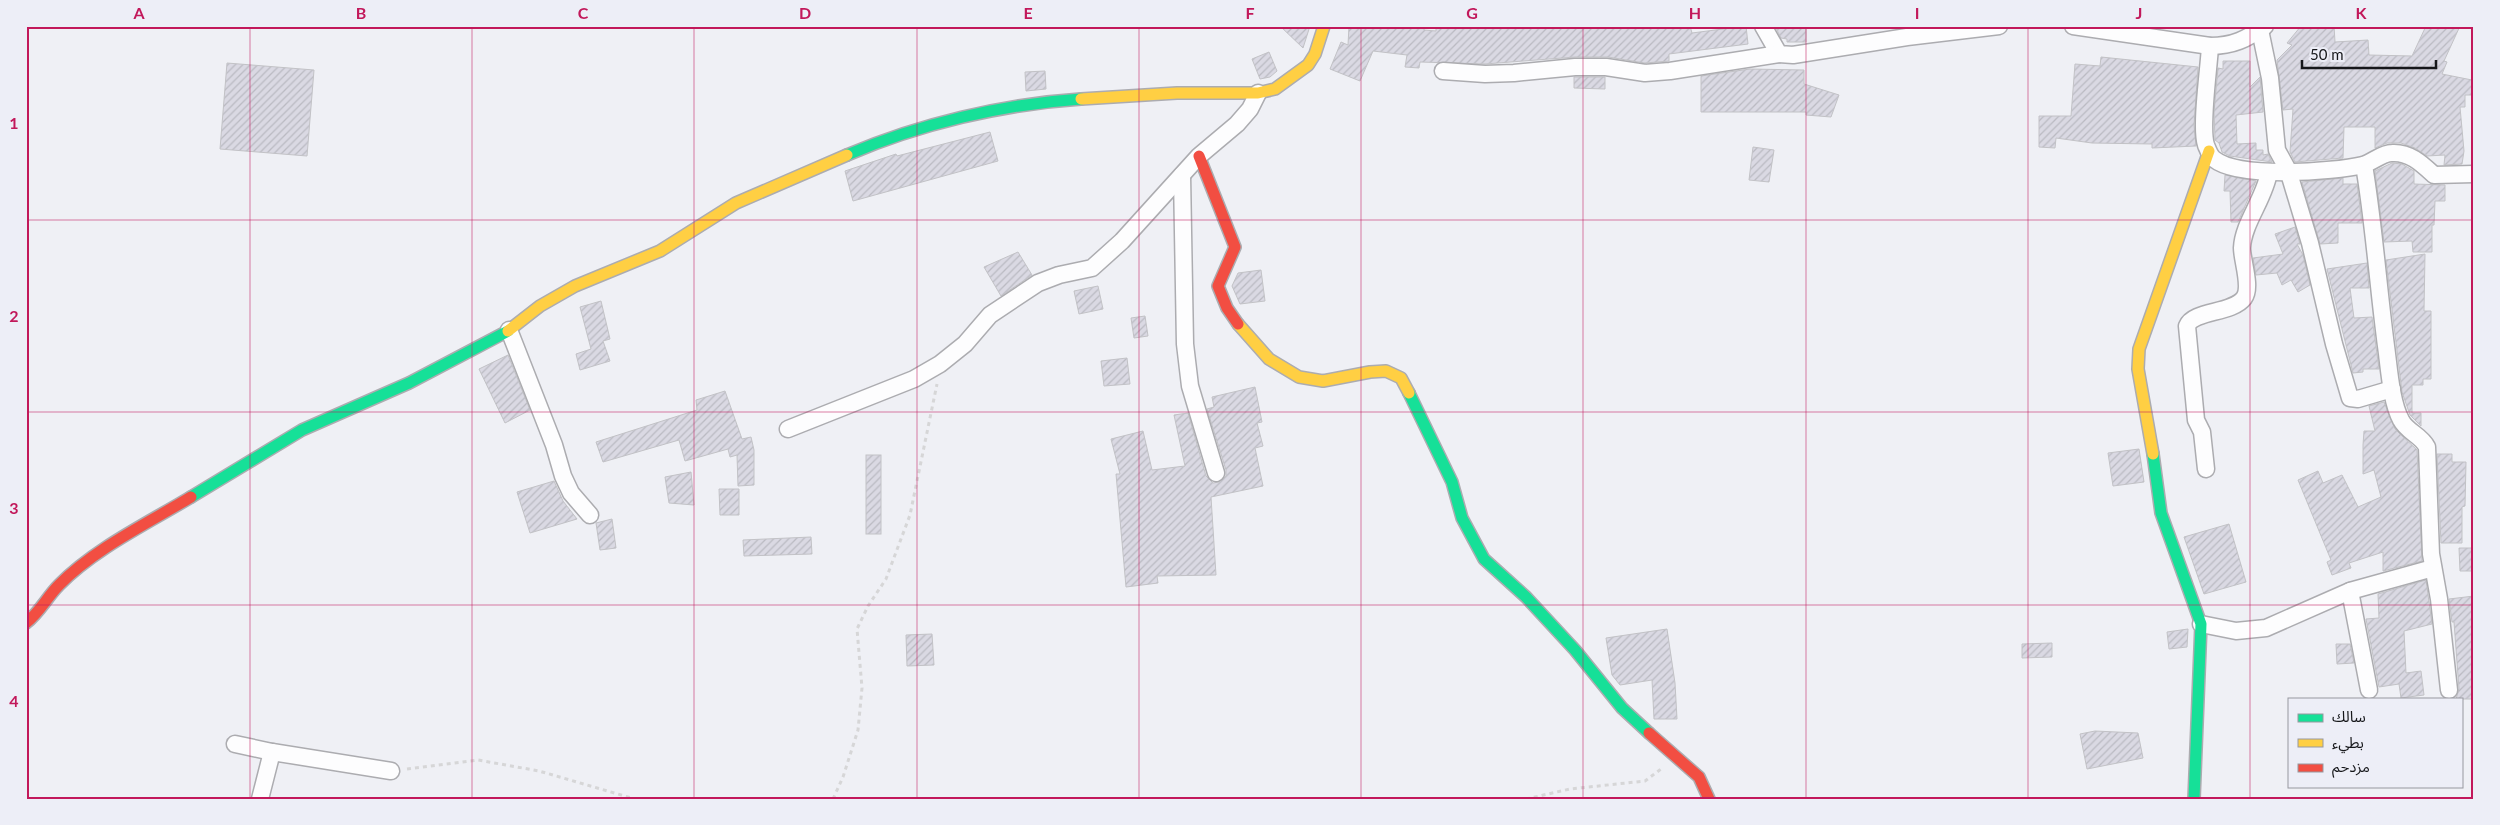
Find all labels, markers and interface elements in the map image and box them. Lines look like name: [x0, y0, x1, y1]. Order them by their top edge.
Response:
text: A: [132, 3, 145, 22]
text: B: [356, 3, 366, 22]
text: C: [578, 3, 589, 22]
text: D: [799, 3, 811, 22]
text: E: [1023, 3, 1033, 22]
text: F: [1245, 3, 1255, 22]
text: G: [1466, 3, 1478, 22]
text: H: [1689, 3, 1701, 22]
text: I: [1915, 3, 1919, 22]
text: J: [2136, 3, 2142, 22]
text: K: [2356, 3, 2368, 22]
scale bar: [2302, 38, 2436, 70]
text: 50 m: [2310, 45, 2344, 63]
text: 1: [9, 113, 19, 132]
text: 2: [9, 306, 19, 325]
text: 3: [9, 498, 19, 517]
text: 4: [9, 691, 19, 710]
legend: [2288, 698, 2462, 788]
text: سالك: [2332, 707, 2366, 725]
text: بطيء: [2332, 733, 2364, 754]
text: مزدحم: [2332, 757, 2370, 778]

